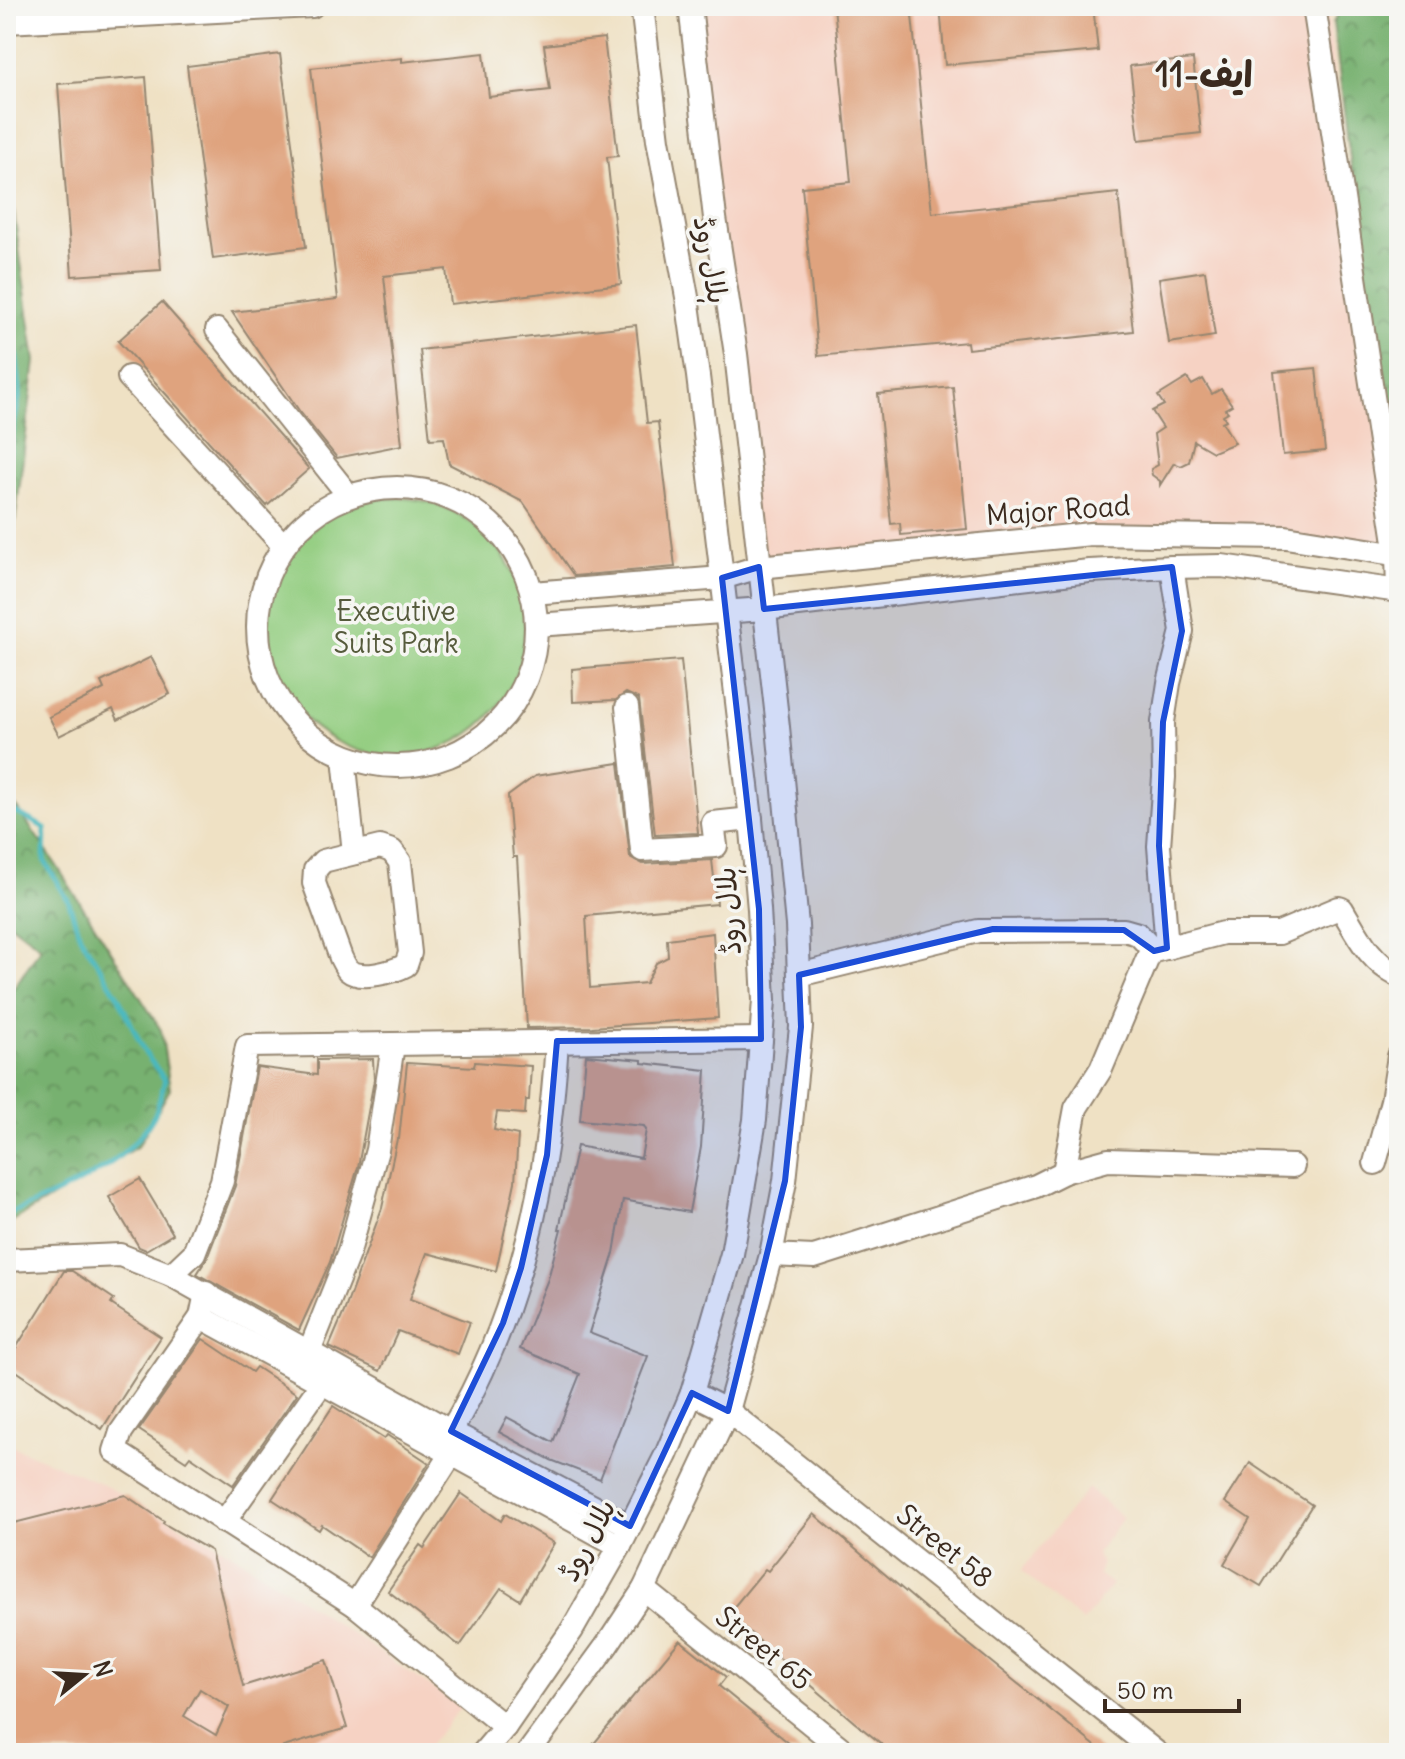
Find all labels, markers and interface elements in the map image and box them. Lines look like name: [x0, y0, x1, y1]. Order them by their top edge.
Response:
district label: ایف-11: [1155, 52, 1253, 97]
street label: ہلال روڈ: [683, 214, 736, 307]
street label: Major Road: [985, 487, 1131, 533]
park label: Executive Suits Park: [334, 593, 458, 661]
street label: ہلال روڈ: [707, 866, 752, 956]
street label: ہلال روڈ: [550, 1493, 626, 1589]
street label: Street 58: [890, 1496, 1000, 1596]
street label: Street 65: [709, 1598, 819, 1698]
north arrow: [44, 1635, 124, 1715]
text: N: [87, 1657, 119, 1680]
scale bar: [1105, 1663, 1239, 1713]
text: 50 m: [1117, 1675, 1173, 1705]

